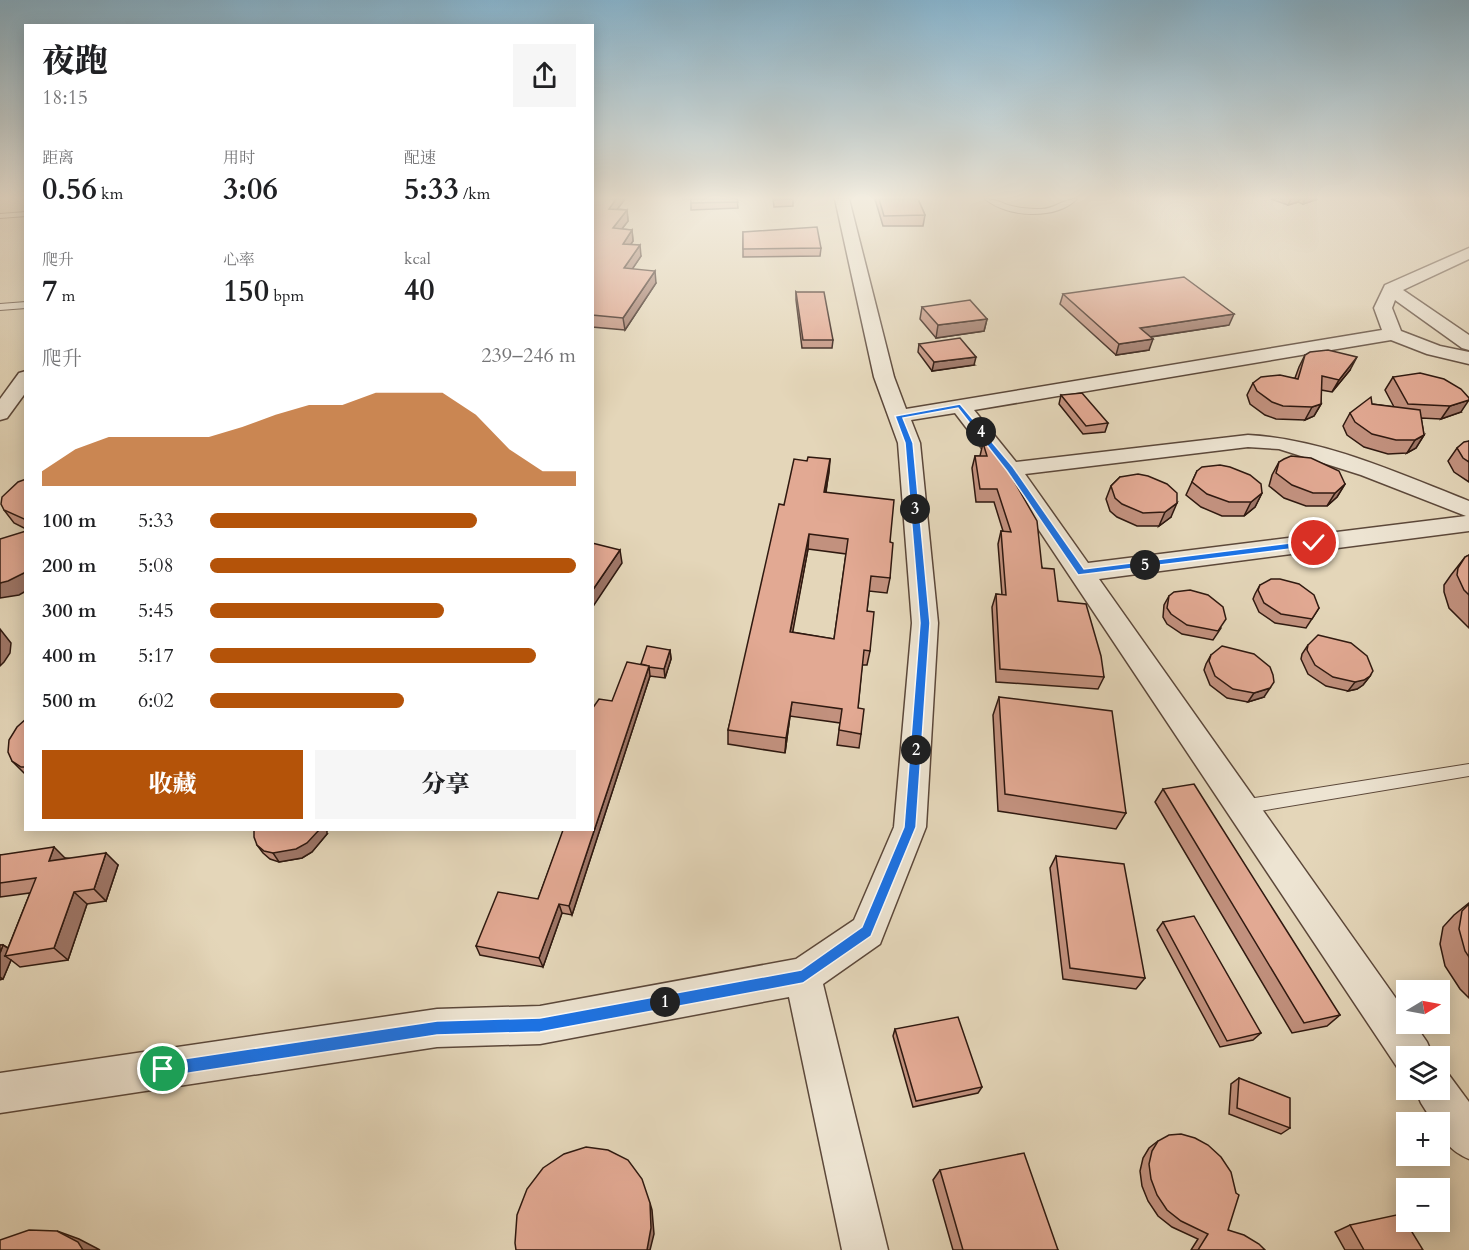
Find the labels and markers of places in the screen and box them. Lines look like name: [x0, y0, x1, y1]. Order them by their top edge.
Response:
pin: 4: [966, 417, 996, 447]
pin: 3: [900, 494, 930, 524]
pin: [1288, 517, 1339, 568]
pin: 5: [1130, 550, 1160, 580]
pin: 2: [901, 735, 931, 765]
pin: 1: [650, 987, 680, 1017]
pin: [137, 1043, 188, 1094]

